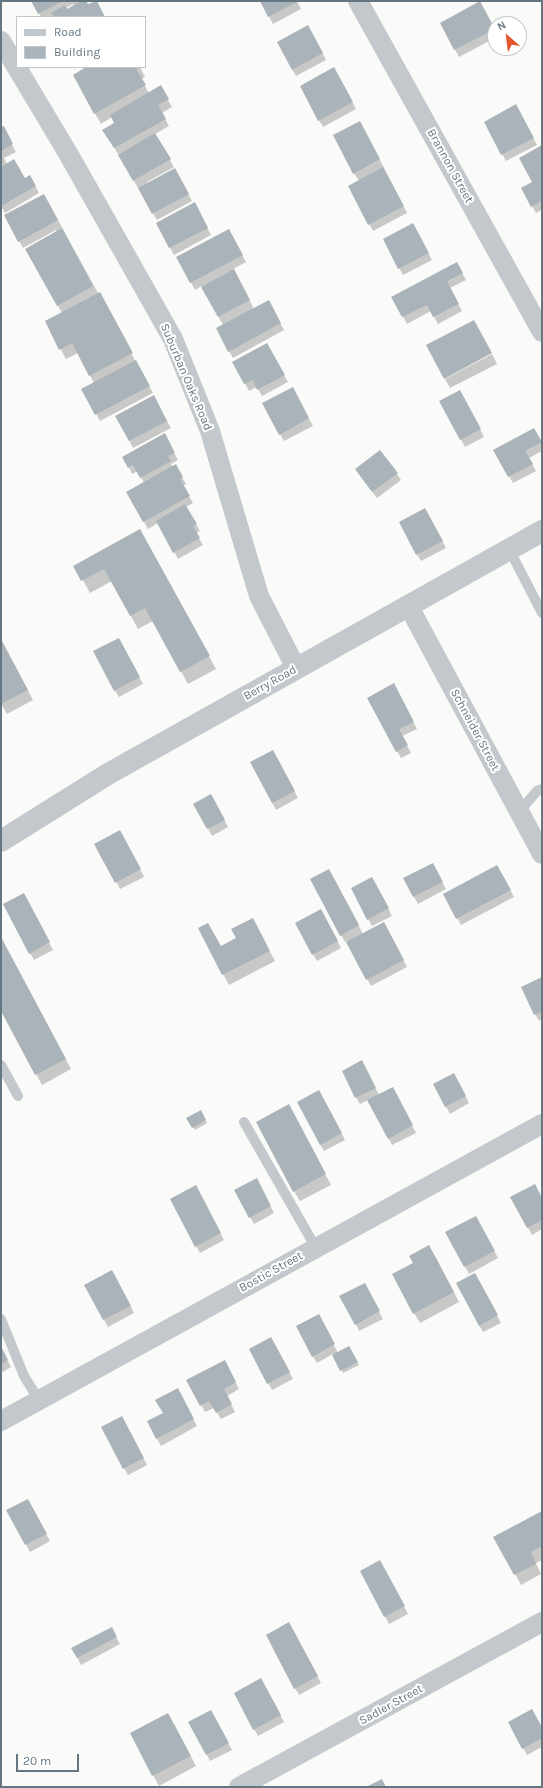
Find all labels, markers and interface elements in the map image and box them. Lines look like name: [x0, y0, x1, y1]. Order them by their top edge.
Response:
legend: [16, 16, 146, 68]
north arrow: [487, 16, 527, 56]
text: N: [495, 18, 508, 33]
text: Road: [54, 25, 82, 39]
text: Building: [54, 45, 100, 59]
street label: Brannon Street: [424, 126, 476, 206]
street label: Suburban Oaks Road: [157, 321, 215, 433]
street label: Berry Road: [241, 663, 299, 703]
street label: Schneider Street: [447, 686, 503, 774]
street label: Bostic Street: [237, 1249, 305, 1295]
street label: Sadler Street: [357, 1682, 425, 1728]
scale bar: [18, 1746, 81, 1772]
text: 20 m: [23, 1754, 51, 1768]

